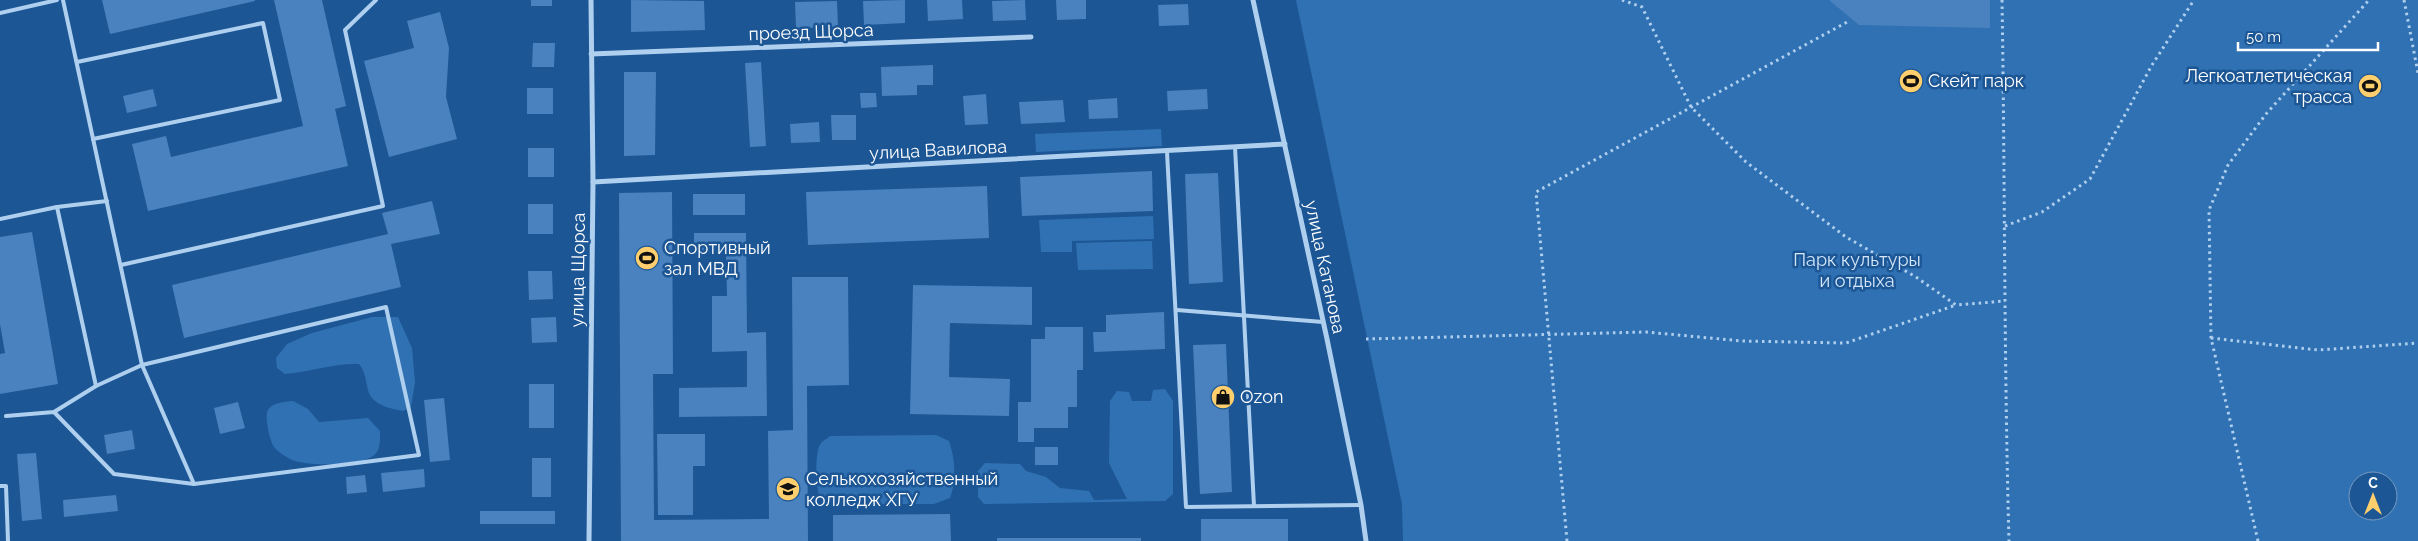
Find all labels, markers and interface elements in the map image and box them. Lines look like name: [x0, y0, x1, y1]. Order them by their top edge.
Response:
street label: проезд Щорса: [748, 19, 874, 44]
scale bar: [2238, 20, 2378, 52]
text: 50 m: [2246, 28, 2281, 46]
place label: Легкоатлетическая трасса: [2185, 65, 2352, 107]
sports icon: Скейт парк: [1898, 68, 1924, 94]
place label: Скейт парк: [1928, 70, 2024, 91]
sports icon: Легкоатлетическая трасса: [2357, 73, 2383, 99]
street label: улица Вавилова: [869, 135, 1007, 164]
street label: улица Катанова: [1301, 198, 1350, 335]
street label: улица Щорса: [566, 212, 589, 328]
place label: Спортивный зал МВД: [664, 237, 771, 279]
sports icon: Спортивный зал МВД: [634, 245, 660, 271]
park label: Парк культуры и отдыха: [1793, 249, 1921, 291]
shop icon: Ozon: [1210, 384, 1236, 410]
place label: Ozon: [1240, 386, 1283, 407]
place label: Селькохозяйственный колледж ХГУ: [806, 468, 998, 510]
north arrow: [2348, 471, 2398, 521]
text: С: [2368, 475, 2378, 491]
school or university icon: Селькохозяйственный колледж ХГУ: [775, 476, 801, 502]

